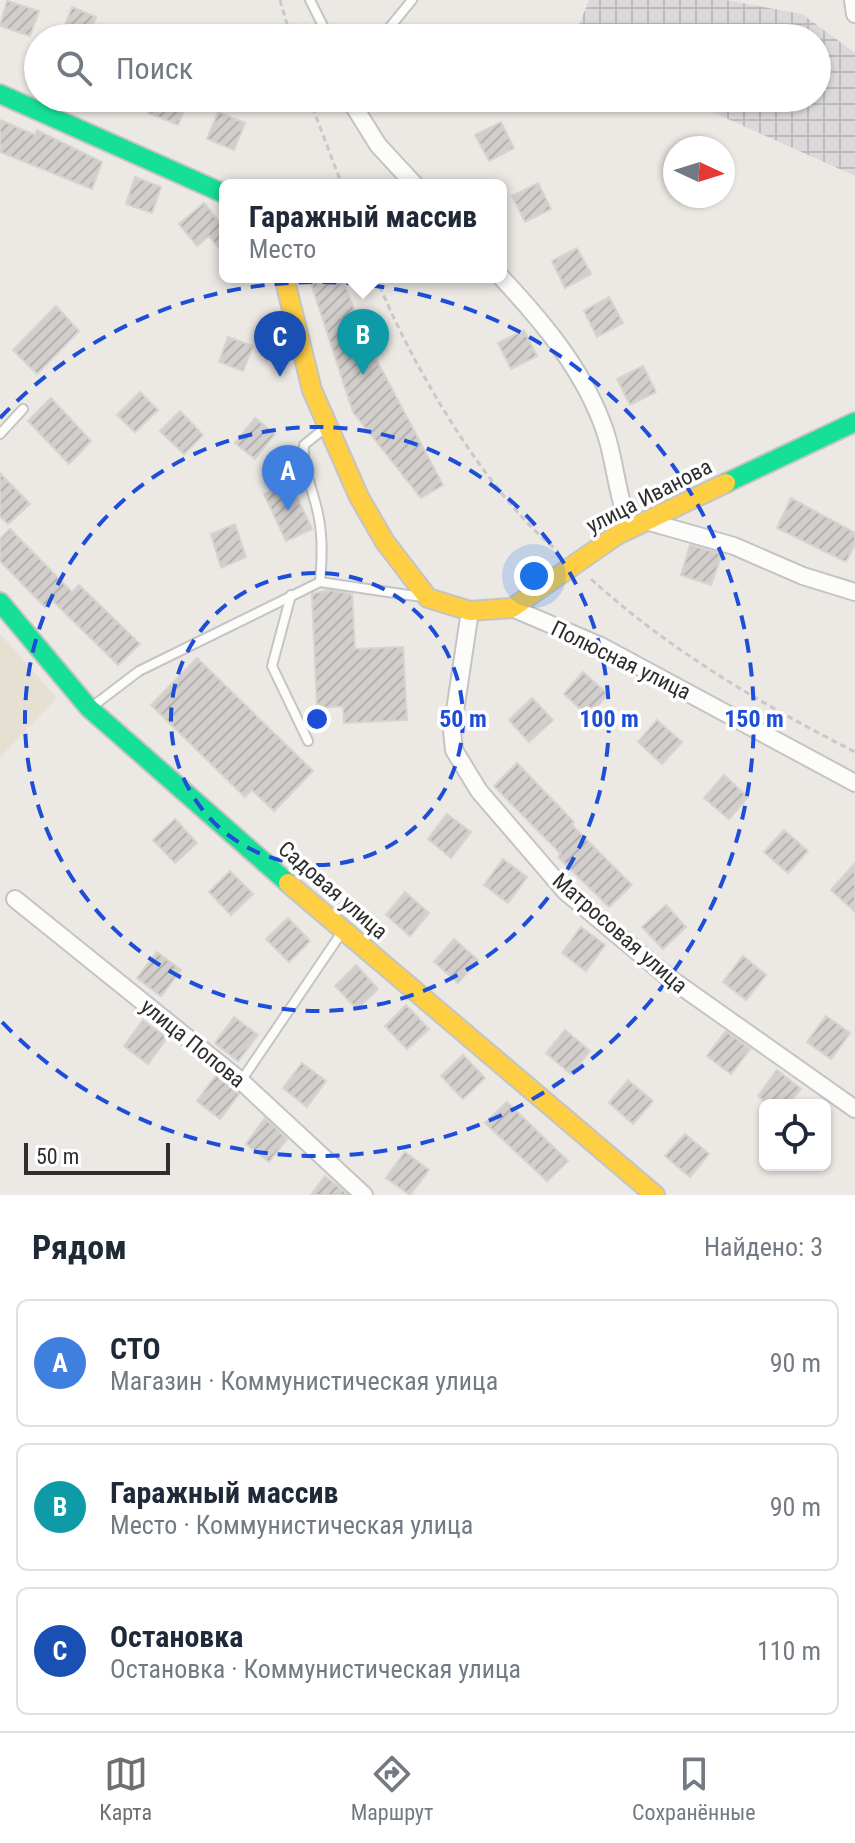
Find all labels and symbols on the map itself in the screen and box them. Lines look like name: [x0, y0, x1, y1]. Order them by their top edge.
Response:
north arrow: [663, 136, 735, 208]
pin: B: [337, 309, 389, 375]
pin: C: [254, 311, 306, 377]
pin: A: [262, 445, 314, 511]
street label: улица Иванова: [582, 454, 716, 538]
your location: [514, 556, 554, 596]
street label: Полюсная улица: [547, 615, 695, 705]
centre of rings: [303, 705, 331, 733]
text: 50 m: [439, 705, 487, 733]
text: 100 m: [579, 705, 639, 733]
text: 150 m: [724, 705, 784, 733]
street label: Садовая улица: [273, 836, 393, 944]
street label: Матросовая улица: [548, 868, 692, 998]
street label: улица Попова: [136, 993, 250, 1093]
scale bar: [24, 1139, 170, 1175]

